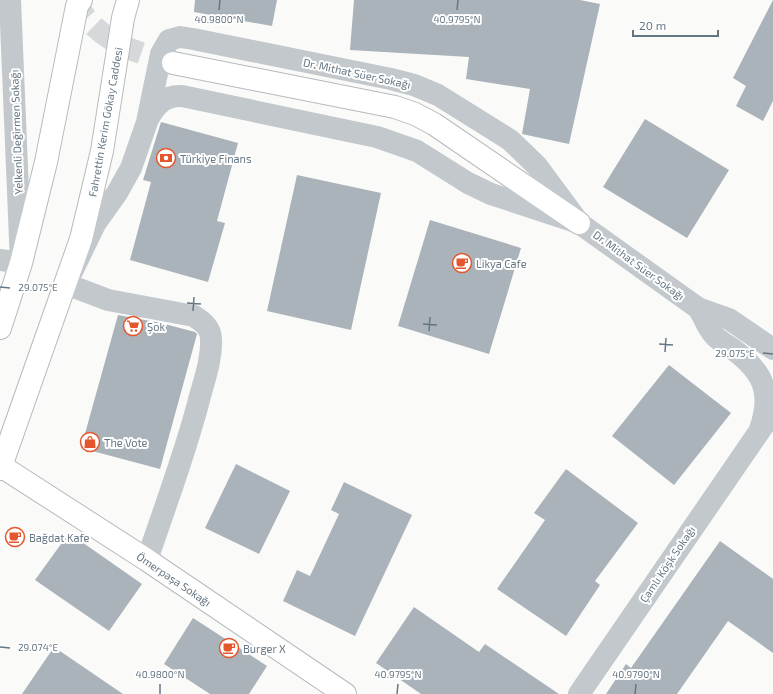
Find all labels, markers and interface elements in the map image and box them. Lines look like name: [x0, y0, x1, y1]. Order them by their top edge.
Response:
scale bar: [633, 12, 718, 38]
text: 40.9800°N: [195, 13, 244, 25]
text: 40.9795°N: [433, 13, 481, 25]
text: 20 m: [639, 18, 666, 32]
street label: Fahrettin Kerim Gökay Caddesi: [85, 46, 125, 198]
street label: Dr. Mithat Süer Sokağı: [302, 55, 412, 91]
street label: Yelkenli Değirmen Sokağı: [7, 69, 25, 195]
bank icon: Türkiye Finans: [155, 147, 177, 169]
place label: Türkiye Finans: [180, 152, 252, 165]
street label: Dr. Mithat Süer Sokağı: [591, 228, 687, 302]
cafe icon: Likya Cafe: [451, 252, 473, 274]
place label: Likya Cafe: [476, 257, 527, 270]
text: 29.075°E: [18, 281, 58, 293]
supermarket icon: Şok: [122, 315, 144, 337]
place label: Şok: [147, 320, 165, 335]
text: 29.075°E: [715, 347, 755, 359]
shop icon: The Vote: [79, 431, 101, 453]
place label: The Vote: [104, 436, 148, 449]
street label: Çamlı Köşk Sokağı: [637, 523, 698, 605]
cafe icon: Bağdat Kafe: [4, 526, 26, 548]
place label: Bağdat Kafe: [29, 531, 90, 544]
street label: Ömerpaşa Sokağı: [134, 549, 214, 609]
cafe icon: Burger X: [218, 637, 240, 659]
text: 29.074°E: [18, 641, 58, 653]
place label: Burger X: [243, 642, 286, 655]
text: 40.9800°N: [136, 668, 185, 680]
text: 40.9795°N: [374, 668, 422, 680]
text: 40.9790°N: [612, 668, 660, 680]

